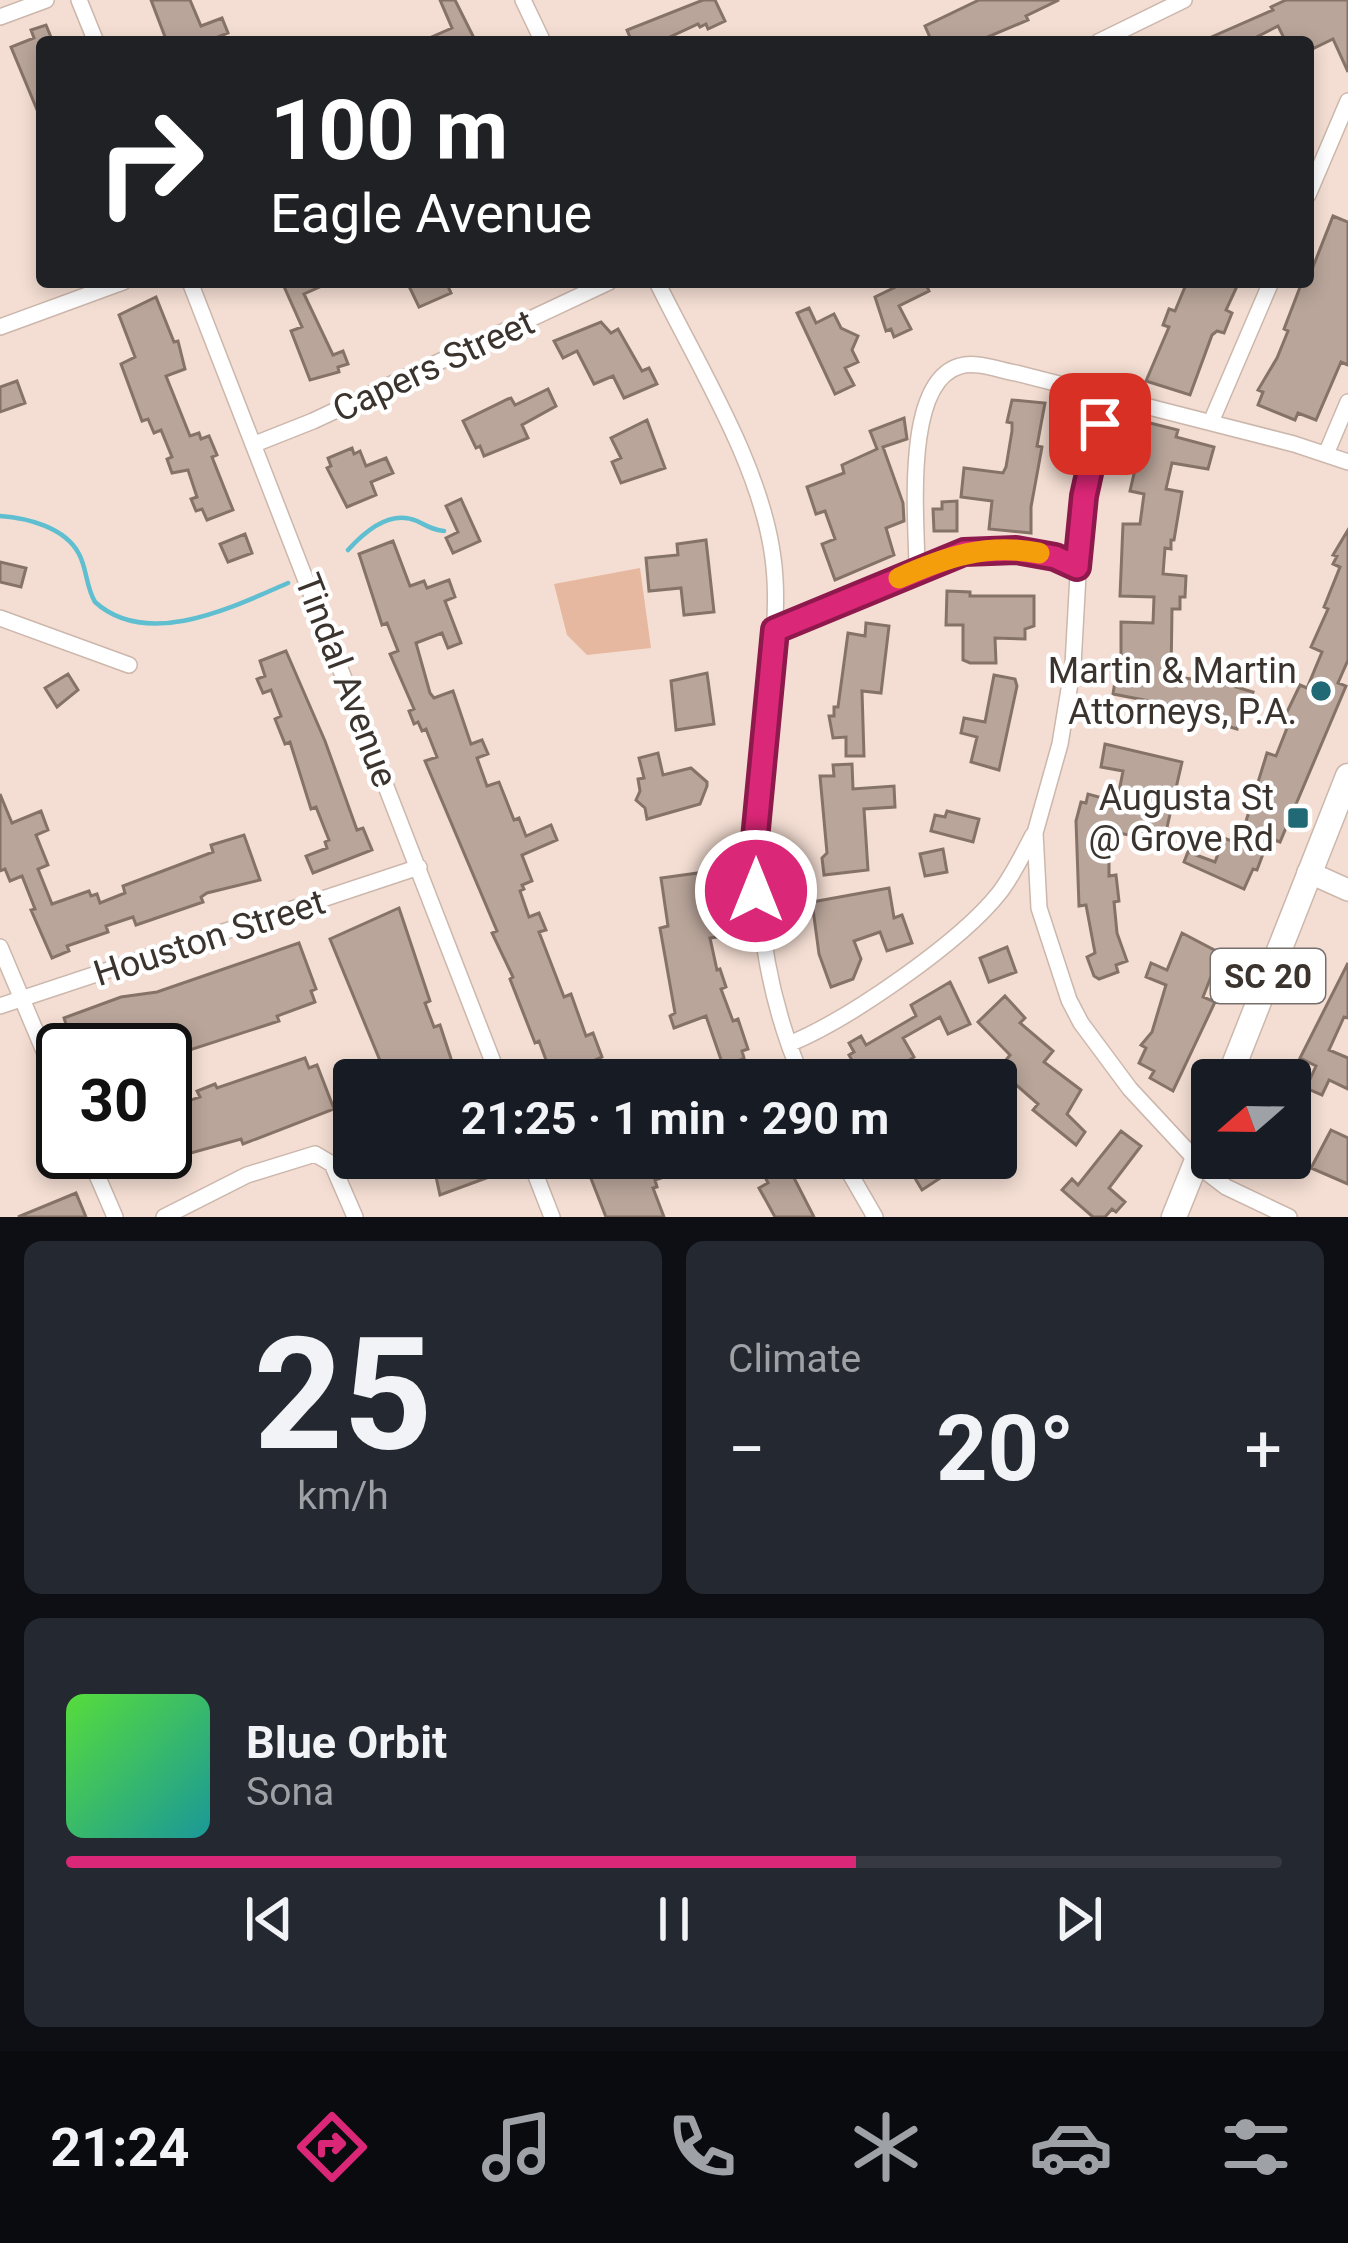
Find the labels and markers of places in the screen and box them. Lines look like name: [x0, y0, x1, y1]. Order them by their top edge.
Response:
pin: [1049, 373, 1151, 475]
place label: Martin & Martin Attorneys, P.A.: [1048, 650, 1297, 733]
marker: Martin & Martin Attorneys, P.A.: [1308, 678, 1334, 704]
place label: Augusta St @ Grove Rd: [1088, 777, 1274, 860]
marker: Augusta St @ Grove Rd: [1285, 805, 1311, 831]

